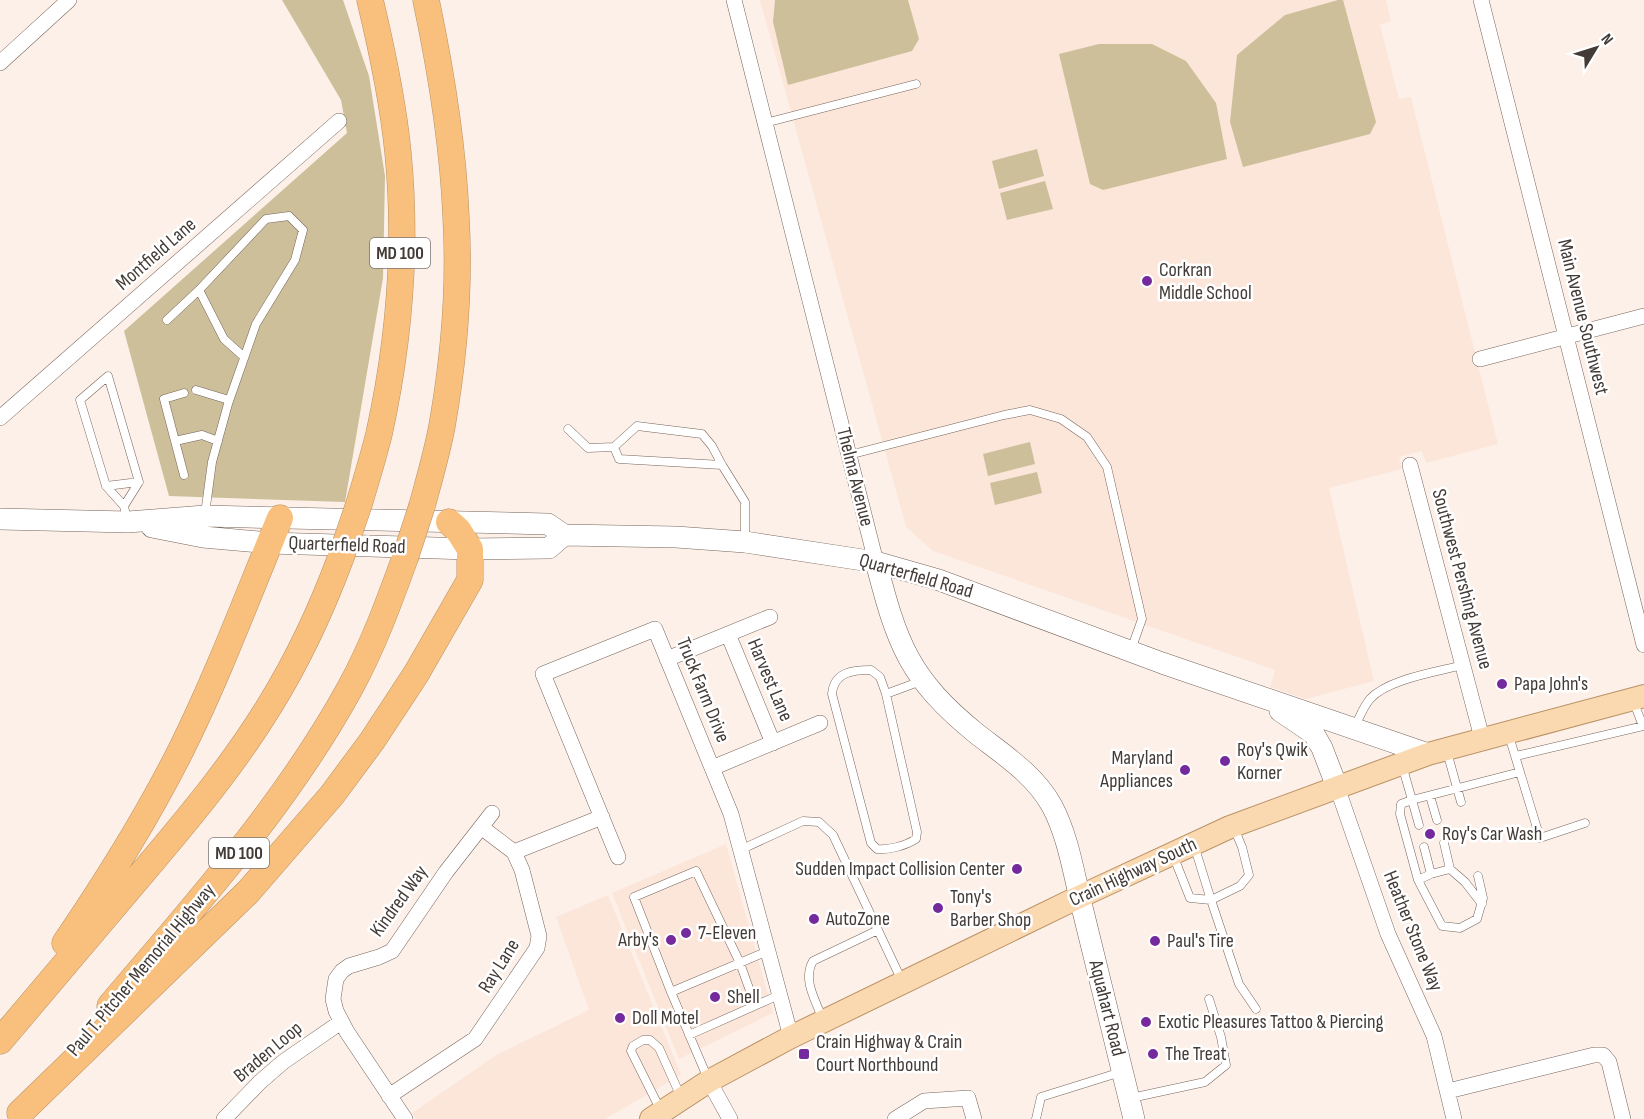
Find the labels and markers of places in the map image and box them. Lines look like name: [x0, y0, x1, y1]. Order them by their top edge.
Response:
place label: Corkran Middle School: [1159, 258, 1252, 305]
marker: Corkran Middle School: [1140, 274, 1154, 288]
place label: Papa John's: [1514, 672, 1588, 696]
marker: Papa John's: [1495, 677, 1509, 691]
place label: Roy's Qwik Korner: [1237, 738, 1308, 785]
place label: Maryland Appliances: [1099, 746, 1173, 793]
marker: Roy's Qwik Korner: [1218, 754, 1232, 768]
marker: Maryland Appliances: [1178, 763, 1192, 777]
place label: Roy's Car Wash: [1442, 822, 1542, 846]
marker: Roy's Car Wash: [1423, 827, 1437, 841]
place label: Sudden Impact Collision Center: [795, 857, 1005, 881]
marker: Sudden Impact Collision Center: [1010, 862, 1024, 876]
place label: Tony's Barber Shop: [950, 885, 1031, 932]
marker: Tony's Barber Shop: [931, 901, 945, 915]
place label: AutoZone: [825, 907, 890, 931]
marker: AutoZone: [807, 912, 821, 926]
place label: 7-Eleven: [698, 921, 756, 945]
marker: 7-Eleven: [679, 926, 693, 940]
place label: Arby's: [617, 928, 659, 952]
place label: Paul's Tire: [1167, 929, 1234, 953]
marker: Arby's: [664, 933, 678, 947]
marker: Paul's Tire: [1148, 934, 1162, 948]
place label: Shell: [727, 985, 760, 1009]
marker: Shell: [708, 990, 722, 1004]
place label: Doll Motel: [632, 1006, 699, 1030]
place label: Exotic Pleasures Tattoo & Piercing: [1158, 1010, 1383, 1034]
marker: Doll Motel: [613, 1011, 627, 1025]
marker: Exotic Pleasures Tattoo & Piercing: [1139, 1015, 1153, 1029]
place label: Crain Highway & Crain Court Northbound: [816, 1030, 962, 1077]
place label: The Treat: [1165, 1042, 1227, 1066]
marker: Crain Highway & Crain Court Northbound: [797, 1047, 811, 1061]
marker: The Treat: [1146, 1047, 1160, 1061]

